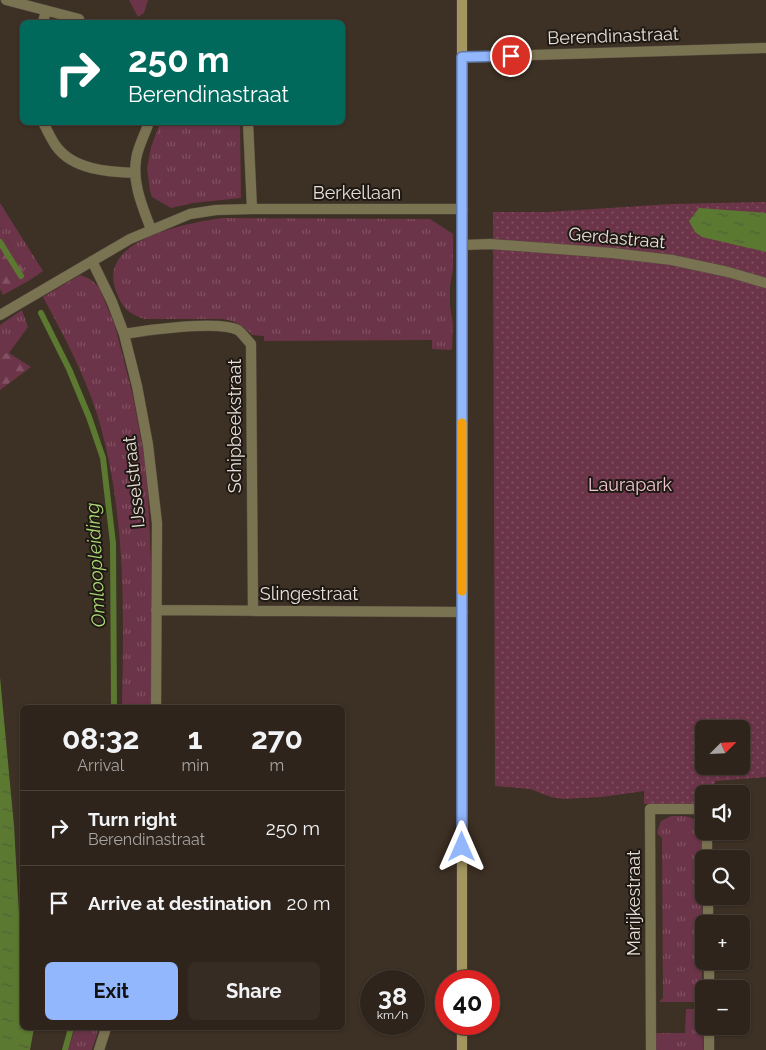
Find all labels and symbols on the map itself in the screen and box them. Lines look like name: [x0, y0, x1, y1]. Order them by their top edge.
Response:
street label: Berendinastraat: [547, 23, 679, 48]
pin: [490, 35, 532, 77]
street label: Berkellaan: [313, 182, 401, 203]
street label: Gerdastraat: [568, 223, 666, 252]
street label: Schipbeekstraat: [224, 359, 245, 493]
street label: IJsselstraat: [118, 435, 149, 529]
park label: Laurapark: [588, 474, 672, 495]
water label: Omloopleiding: [81, 502, 109, 628]
street label: Slingestraat: [260, 583, 358, 604]
north arrow: [695, 720, 750, 775]
position arrow: [435, 820, 487, 872]
street label: Marijkestraat: [623, 850, 644, 956]
speed limit sign: 40: [435, 970, 500, 1035]

